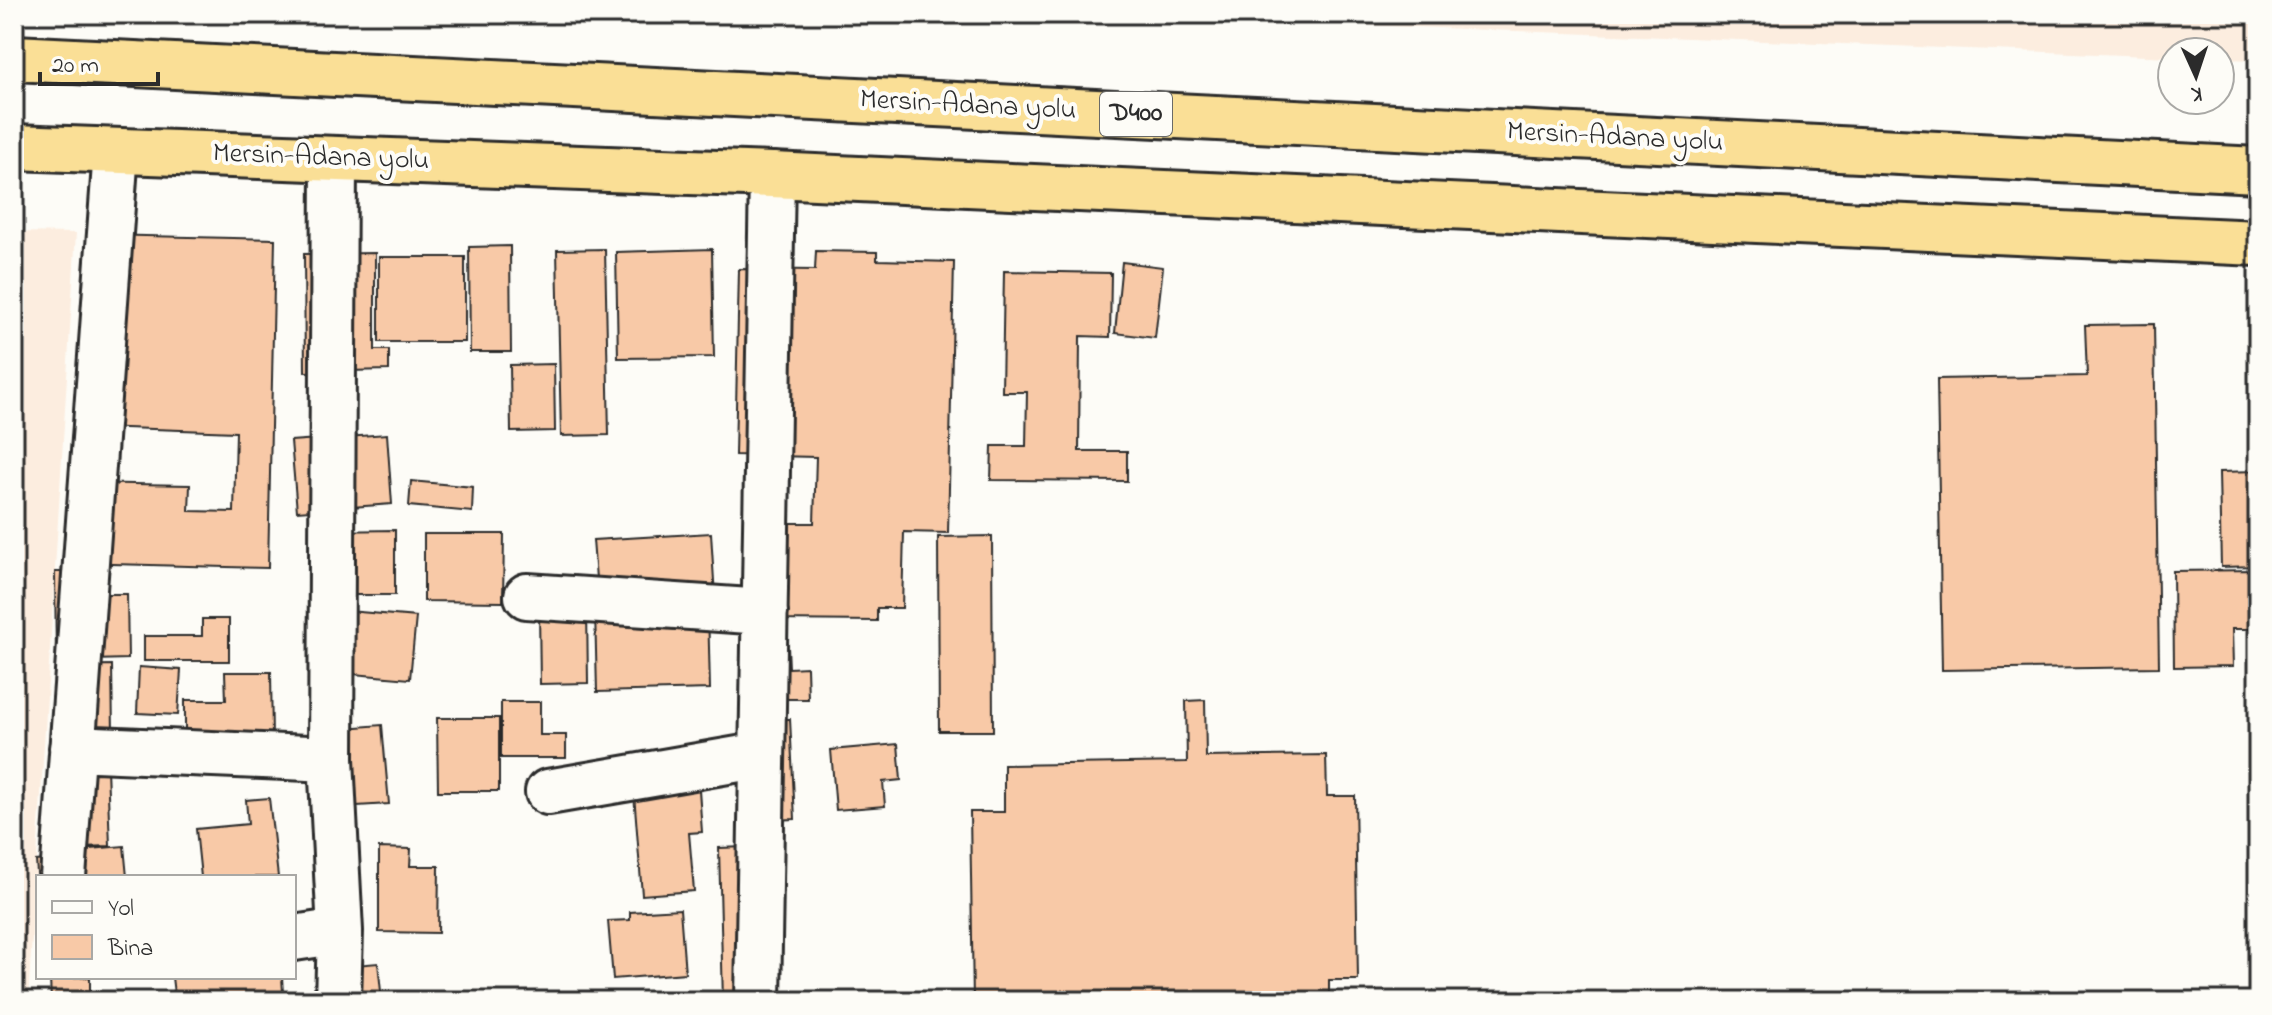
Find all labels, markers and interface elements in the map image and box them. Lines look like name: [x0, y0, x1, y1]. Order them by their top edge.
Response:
scale bar: [40, 36, 158, 86]
north arrow: [2156, 36, 2236, 116]
text: 20 m: [52, 49, 99, 84]
text: K: [2189, 77, 2203, 109]
street label: Mersin-Adana yolu: [859, 80, 1077, 132]
road number: D400: [1100, 92, 1172, 136]
street label: Mersin-Adana yolu: [1506, 112, 1724, 164]
street label: Mersin-Adana yolu: [212, 134, 430, 182]
legend: [36, 875, 296, 979]
text: Yol: [108, 892, 134, 927]
text: Bina: [107, 932, 153, 967]

